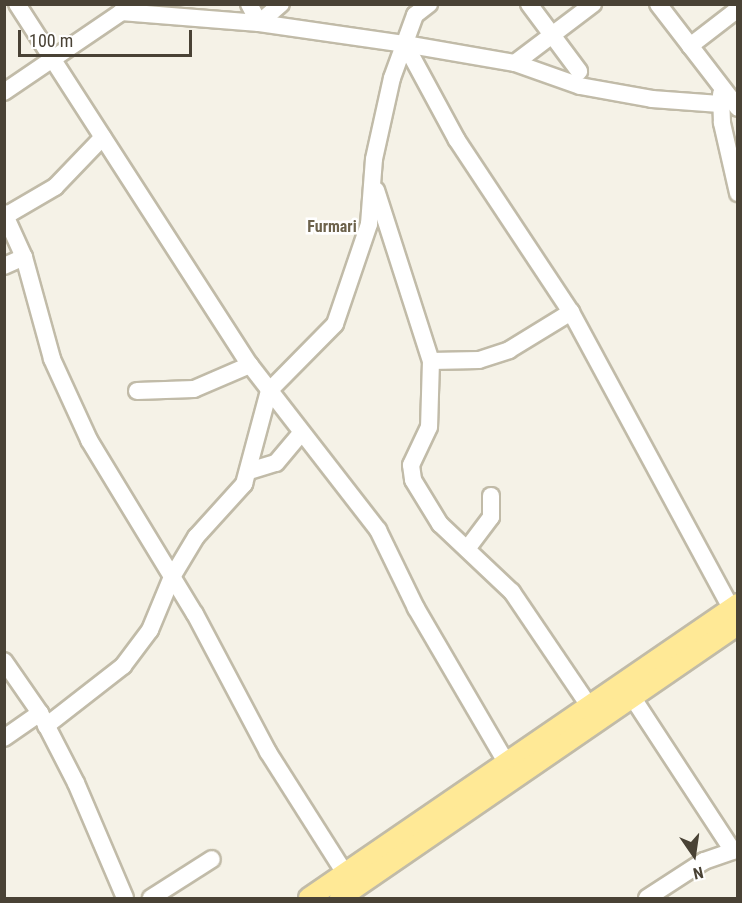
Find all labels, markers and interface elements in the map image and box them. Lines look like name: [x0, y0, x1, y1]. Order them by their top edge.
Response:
scale bar: [21, 18, 195, 56]
text: 100 m: [29, 30, 73, 51]
district label: Furmari: [307, 217, 357, 237]
north arrow: [664, 825, 724, 885]
text: N: [691, 863, 705, 883]

